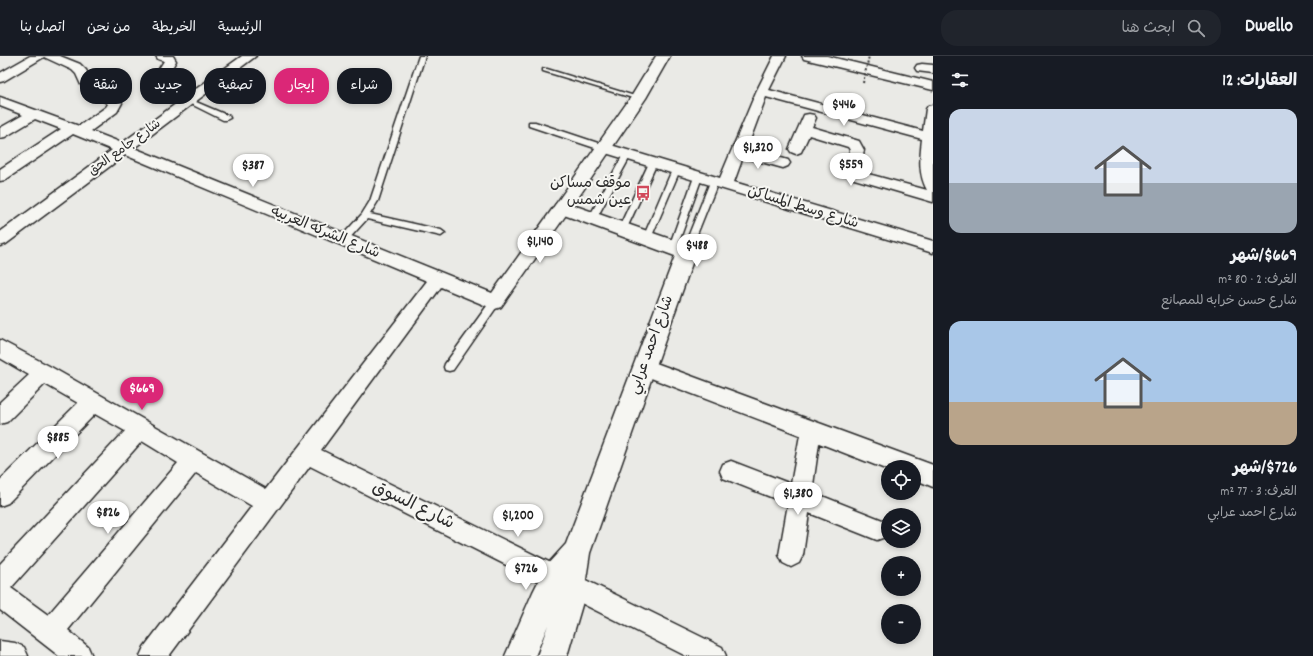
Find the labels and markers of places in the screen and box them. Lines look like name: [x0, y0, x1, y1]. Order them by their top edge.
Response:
pin: $446: [820, 93, 868, 127]
pin: $1,320: [725, 136, 791, 170]
pin: $559: [827, 153, 875, 187]
pin: $387: [229, 154, 277, 188]
place label: موقف مساكن عين شمس: [550, 173, 631, 212]
bus stop icon: موقف مساكن عين شمس: [634, 184, 652, 202]
pin: $1,140: [507, 230, 573, 264]
pin: $488: [673, 234, 721, 268]
pin: $669: [118, 377, 166, 411]
pin: $885: [34, 426, 82, 460]
pin: $1,380: [765, 482, 831, 516]
pin: $826: [84, 501, 132, 535]
pin: $1,200: [485, 504, 551, 538]
pin: $726: [502, 557, 550, 591]

